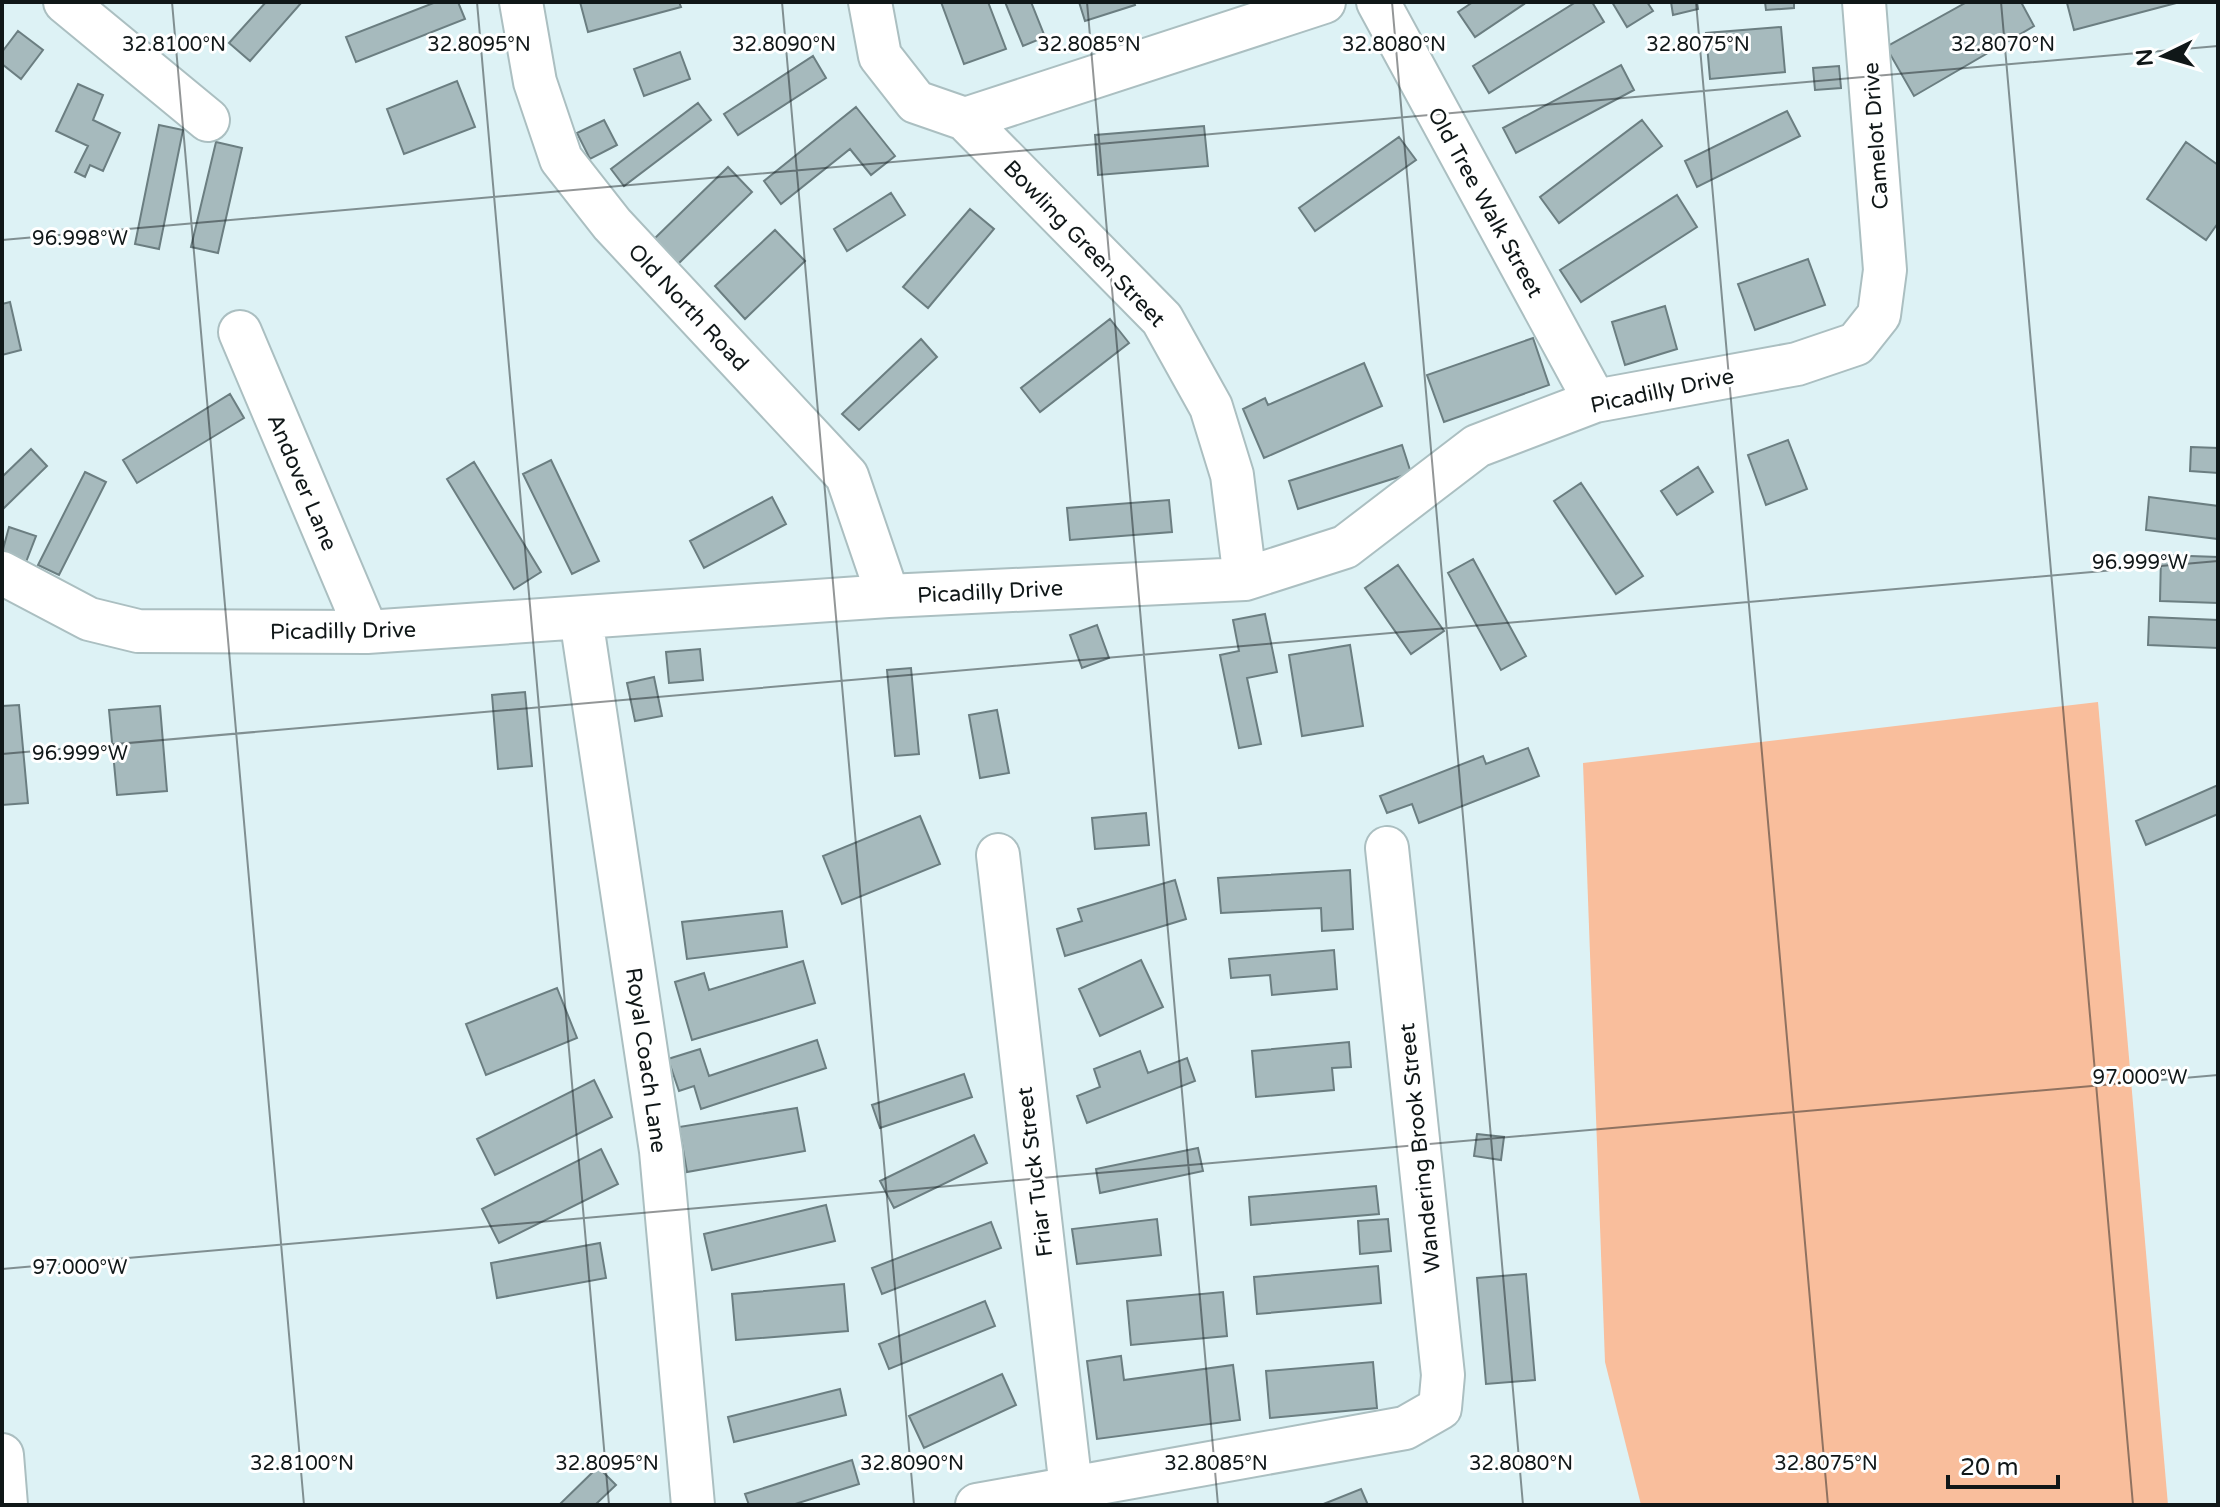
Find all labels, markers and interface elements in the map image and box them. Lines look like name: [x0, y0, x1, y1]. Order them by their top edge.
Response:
north arrow: [2124, 16, 2204, 96]
text: 32.8100°N: [122, 33, 226, 57]
text: 32.8095°N: [427, 33, 531, 57]
text: 32.8090°N: [732, 33, 836, 57]
text: 32.8085°N: [1037, 33, 1141, 57]
text: 32.8080°N: [1342, 33, 1446, 57]
text: 32.8075°N: [1646, 33, 1750, 57]
text: 32.8070°N: [1951, 33, 2055, 57]
text: N: [2131, 48, 2159, 68]
street label: Camelot Drive: [1858, 62, 1894, 210]
street label: Old Tree Walk Street: [1422, 103, 1548, 302]
street label: Bowling Green Street: [998, 155, 1171, 332]
text: 96.998°W: [32, 227, 128, 251]
street label: Old North Road: [623, 239, 754, 377]
street label: Picadilly Drive: [1588, 363, 1736, 419]
street label: Andover Lane: [262, 410, 343, 555]
text: 96.999°W: [2092, 551, 2188, 575]
street label: Picadilly Drive: [916, 575, 1064, 609]
street label: Picadilly Drive: [270, 617, 416, 645]
text: 96.999°W: [32, 742, 128, 766]
street label: Royal Coach Lane: [620, 966, 672, 1154]
street label: Wandering Brook Street: [1394, 1022, 1446, 1274]
text: 97.000°W: [2093, 1066, 2187, 1090]
street label: Friar Tuck Street: [1012, 1085, 1058, 1258]
text: 97.000°W: [33, 1256, 127, 1280]
scale bar: [1948, 1439, 2058, 1489]
text: 32.8100°N: [250, 1452, 354, 1476]
text: 32.8095°N: [555, 1452, 659, 1476]
text: 32.8090°N: [860, 1452, 964, 1476]
text: 32.8085°N: [1164, 1452, 1268, 1476]
text: 32.8080°N: [1469, 1452, 1573, 1476]
text: 32.8075°N: [1774, 1452, 1878, 1476]
text: 20 m: [1960, 1453, 2018, 1482]

